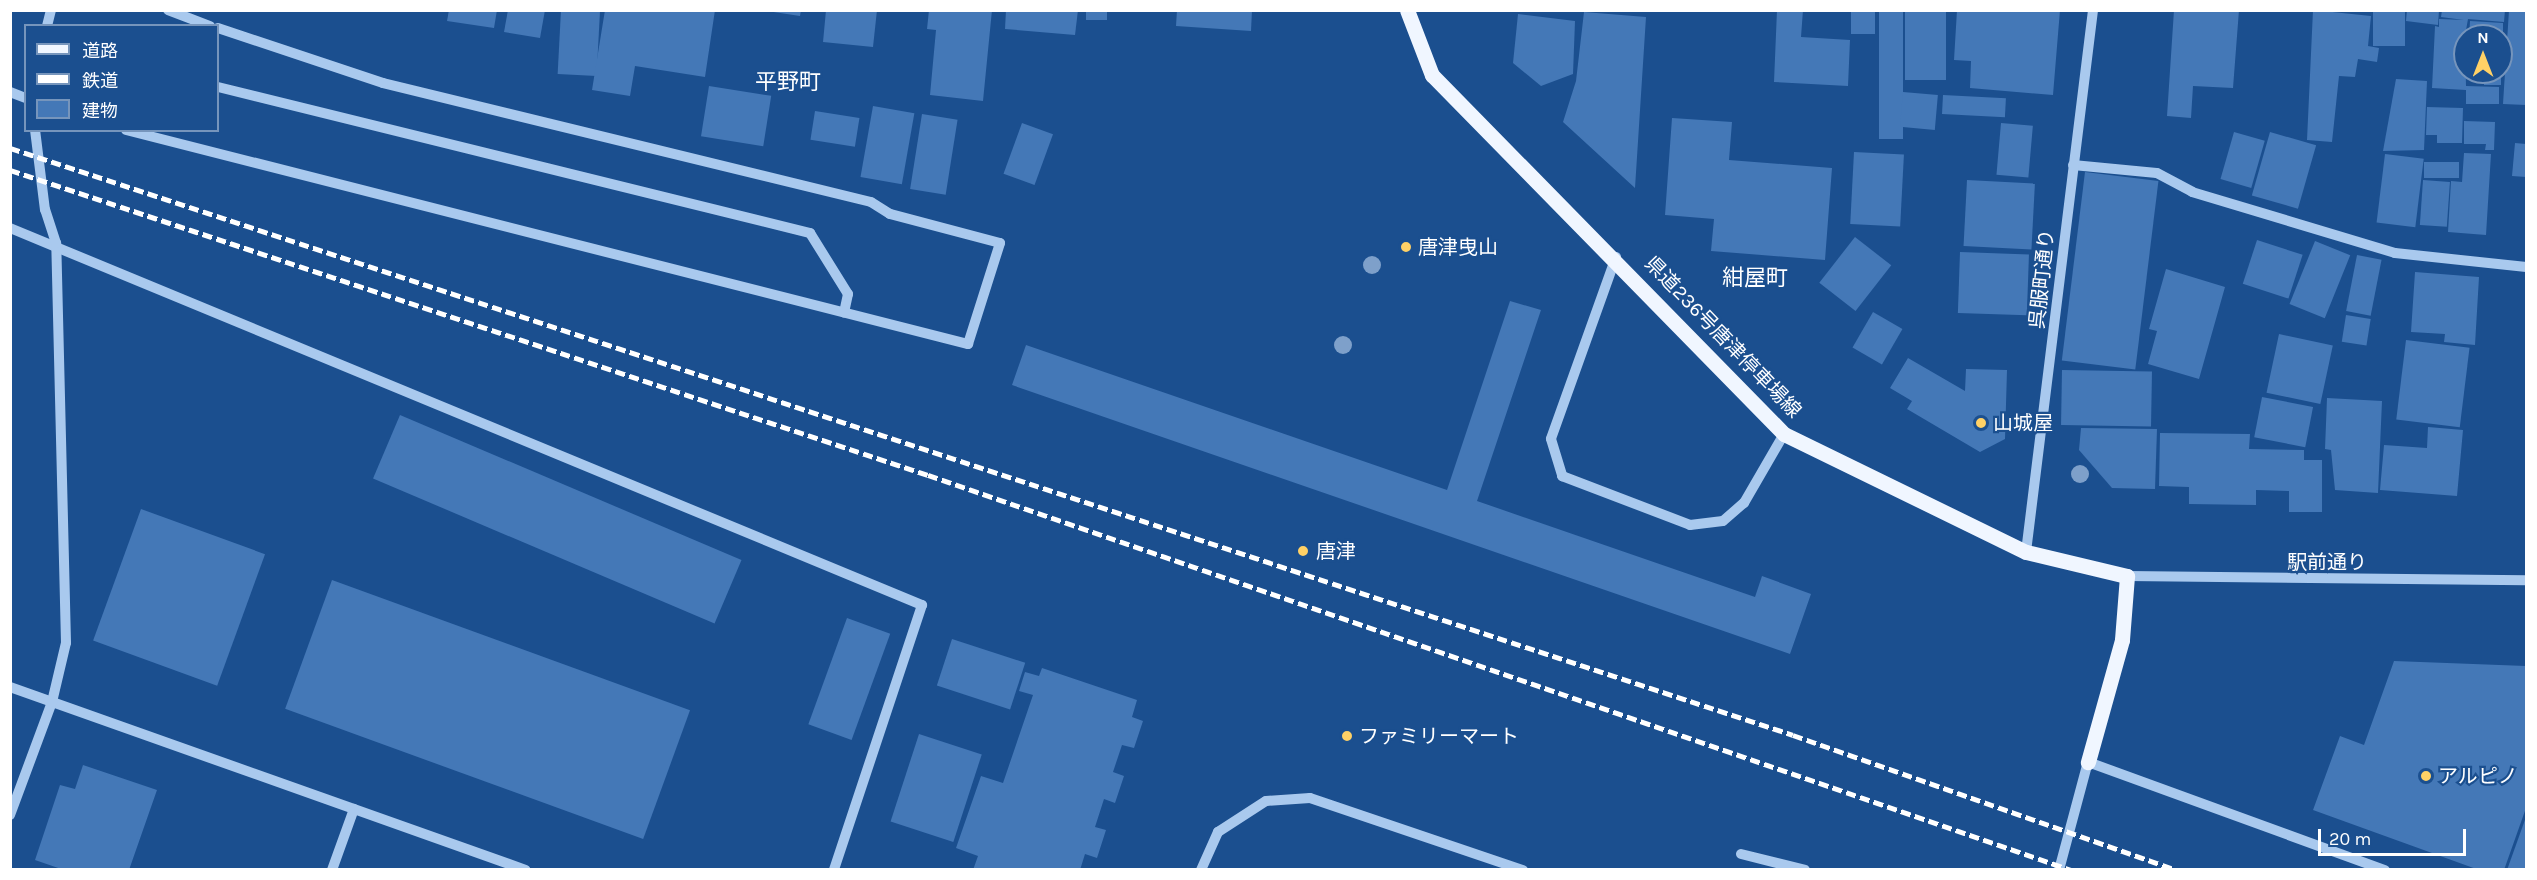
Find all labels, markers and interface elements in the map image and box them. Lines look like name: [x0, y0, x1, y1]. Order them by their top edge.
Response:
legend: [24, 24, 219, 132]
north arrow: [2453, 24, 2513, 84]
text: N: [2477, 28, 2489, 47]
text: 道路: [82, 40, 118, 62]
text: 鉄道: [82, 70, 118, 92]
district label: 平野町: [755, 70, 821, 96]
text: 建物: [82, 100, 118, 122]
street label: 呉服町通り: [2025, 228, 2059, 330]
place label: 唐津曳山: [1418, 235, 1498, 259]
marker: 唐津曳山: [1399, 240, 1413, 254]
street label: 県道236号唐津停車場線: [1640, 251, 1806, 423]
district label: 紺屋町: [1722, 266, 1788, 292]
place label: 山城屋: [1993, 411, 2053, 435]
marker: 山城屋: [1974, 416, 1988, 430]
place label: 唐津: [1316, 539, 1356, 563]
marker: 唐津: [1294, 542, 1312, 560]
street label: 駅前通り: [2287, 550, 2367, 574]
place label: ファミリーマート: [1359, 724, 1519, 748]
marker: ファミリーマート: [1340, 729, 1354, 743]
place label: アルピノ: [2438, 764, 2518, 788]
marker: アルピノ: [2419, 769, 2433, 783]
scale bar: [2321, 817, 2470, 855]
text: 20 m: [2329, 828, 2371, 850]

